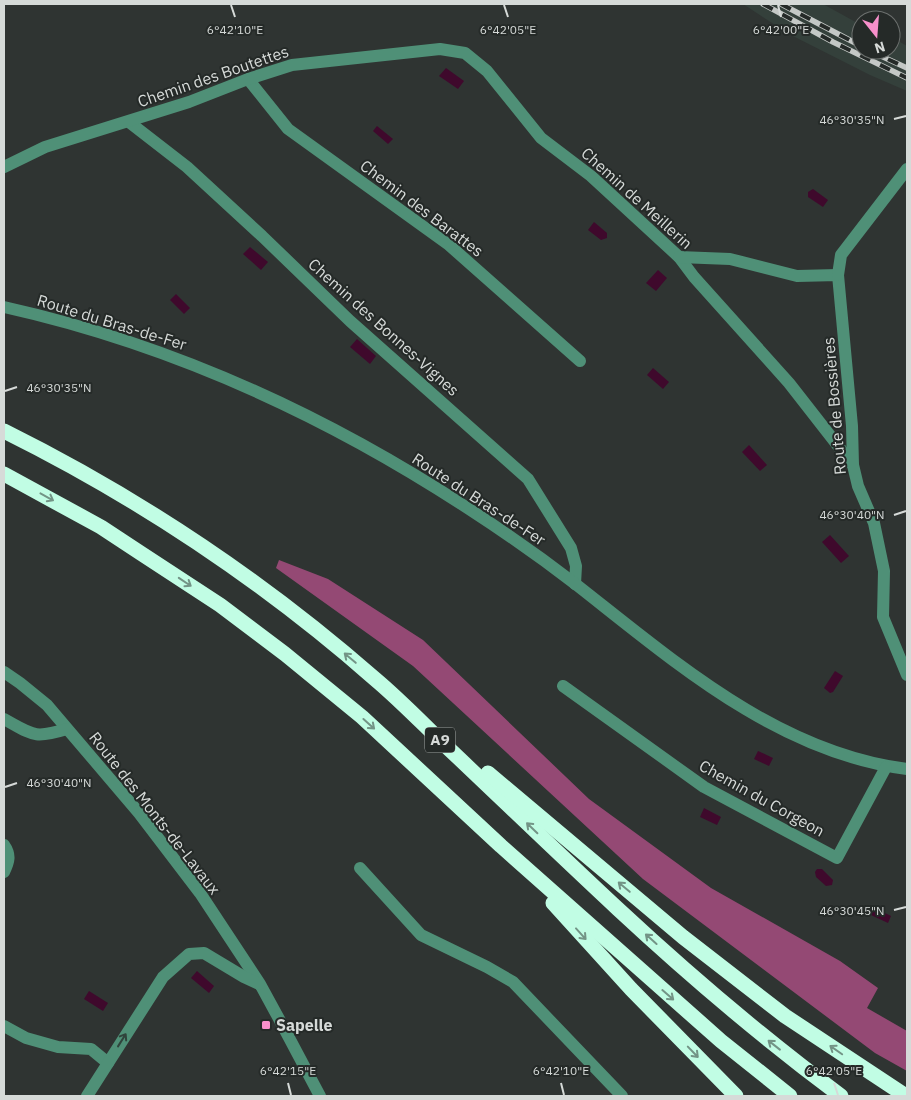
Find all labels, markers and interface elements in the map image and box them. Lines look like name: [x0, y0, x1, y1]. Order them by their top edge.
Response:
north arrow: [851, 10, 901, 60]
text: 6°42'10"E: [207, 22, 263, 37]
text: 6°42'05"E: [480, 22, 536, 37]
text: 6°42'00"E: [753, 22, 809, 37]
text: N: [872, 37, 887, 58]
street label: Chemin des Boutettes: [135, 41, 291, 111]
text: 46°30'35"N: [819, 112, 885, 127]
street label: Chemin de Meillerin: [577, 143, 697, 253]
street label: Chemin des Barattes: [356, 155, 488, 261]
street label: Chemin des Bonnes-Vignes: [304, 254, 464, 400]
street label: Route du Bras-de-Fer: [35, 290, 189, 354]
street label: Route de Bossières: [818, 336, 850, 476]
text: 46°30'35"N: [26, 380, 92, 395]
street label: Route du Bras-de-Fer: [409, 448, 550, 550]
one-way arrow: [39, 492, 54, 502]
text: 46°30'40"N: [819, 507, 885, 522]
one-way arrow: [178, 577, 192, 587]
one-way arrow: [344, 652, 357, 663]
one-way arrow: [363, 718, 375, 730]
street label: Route des Monts-de-Lavaux: [85, 728, 225, 898]
road number: A9: [425, 728, 455, 752]
street label: Chemin du Corgeon: [696, 755, 828, 841]
text: 46°30'40"N: [26, 775, 92, 790]
one-way arrow: [526, 822, 539, 834]
one-way arrow: [618, 882, 631, 893]
text: 46°30'45"N: [819, 903, 885, 918]
one-way arrow: [575, 927, 587, 940]
one-way arrow: [645, 933, 658, 945]
one-way arrow: [661, 989, 674, 1000]
place label: Sapelle: [276, 1015, 332, 1035]
marker: Sapelle: [260, 1019, 272, 1031]
one-way arrow: [118, 1034, 128, 1048]
one-way arrow: [768, 1040, 781, 1051]
one-way arrow: [829, 1045, 843, 1055]
one-way arrow: [686, 1046, 699, 1058]
text: 6°42'15"E: [260, 1063, 316, 1078]
text: 6°42'10"E: [533, 1063, 589, 1078]
text: 6°42'05"E: [806, 1063, 862, 1078]

